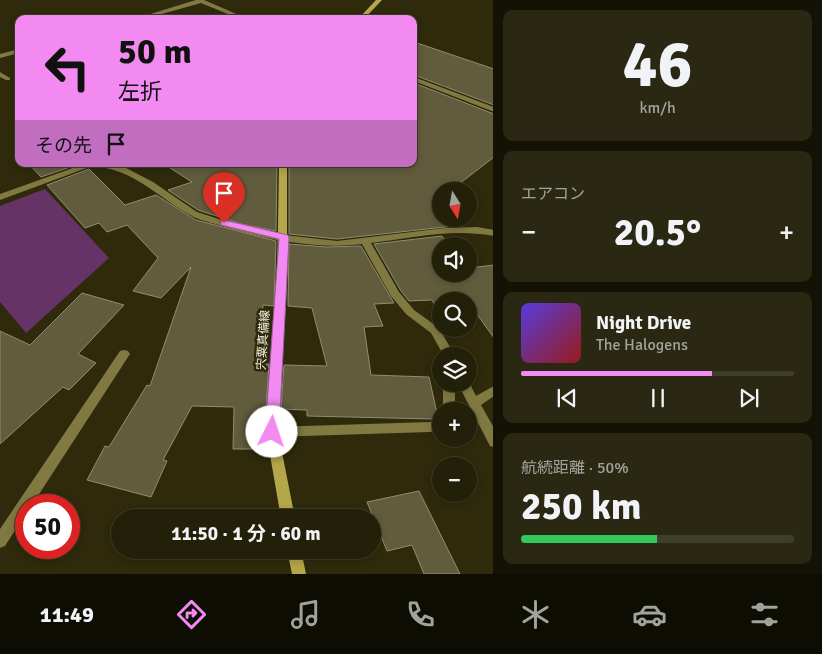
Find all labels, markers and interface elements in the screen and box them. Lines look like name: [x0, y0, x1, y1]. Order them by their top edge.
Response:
text: 46: [622, 25, 693, 105]
text: 50 m: [118, 30, 192, 73]
icon: left: [35, 35, 100, 100]
text: 左折: [118, 78, 162, 105]
text: km/h: [639, 98, 676, 118]
icon: arrive: [102, 130, 130, 158]
text: その先: [35, 134, 92, 158]
pin: [203, 172, 245, 223]
icon: arrive: [210, 179, 238, 207]
north arrow: [432, 182, 478, 228]
map controls: [432, 182, 477, 502]
text: エアコン: [521, 184, 585, 204]
text: 20.5°: [614, 209, 701, 256]
text: −: [521, 215, 536, 249]
text: +: [779, 215, 794, 249]
button: sound: [432, 237, 477, 282]
button: search: [432, 292, 477, 337]
street label: 宍粟真備線: [254, 310, 273, 370]
text: Night Drive: [596, 311, 691, 335]
text: The Halogens: [596, 335, 688, 355]
button: layers: [432, 347, 477, 392]
icon: previous: [553, 384, 581, 412]
icon: pause: [644, 384, 672, 412]
icon: next: [735, 384, 763, 412]
button: +: [432, 402, 477, 447]
position arrow: [245, 405, 297, 457]
button: −: [432, 457, 477, 502]
text: 航続距離 · 50%: [521, 458, 629, 478]
text: 250 km: [521, 483, 642, 530]
speed limit sign: 50: [15, 494, 80, 559]
text: 11:50 · 1 分 · 60 m: [171, 522, 321, 546]
icon: directions: [174, 597, 209, 632]
icon: music: [288, 597, 323, 632]
icon: phone: [403, 597, 438, 632]
icon: climate: [518, 597, 553, 632]
icon: car: [632, 597, 667, 632]
icon: filters: [747, 597, 782, 632]
text: 11:49: [40, 601, 94, 628]

